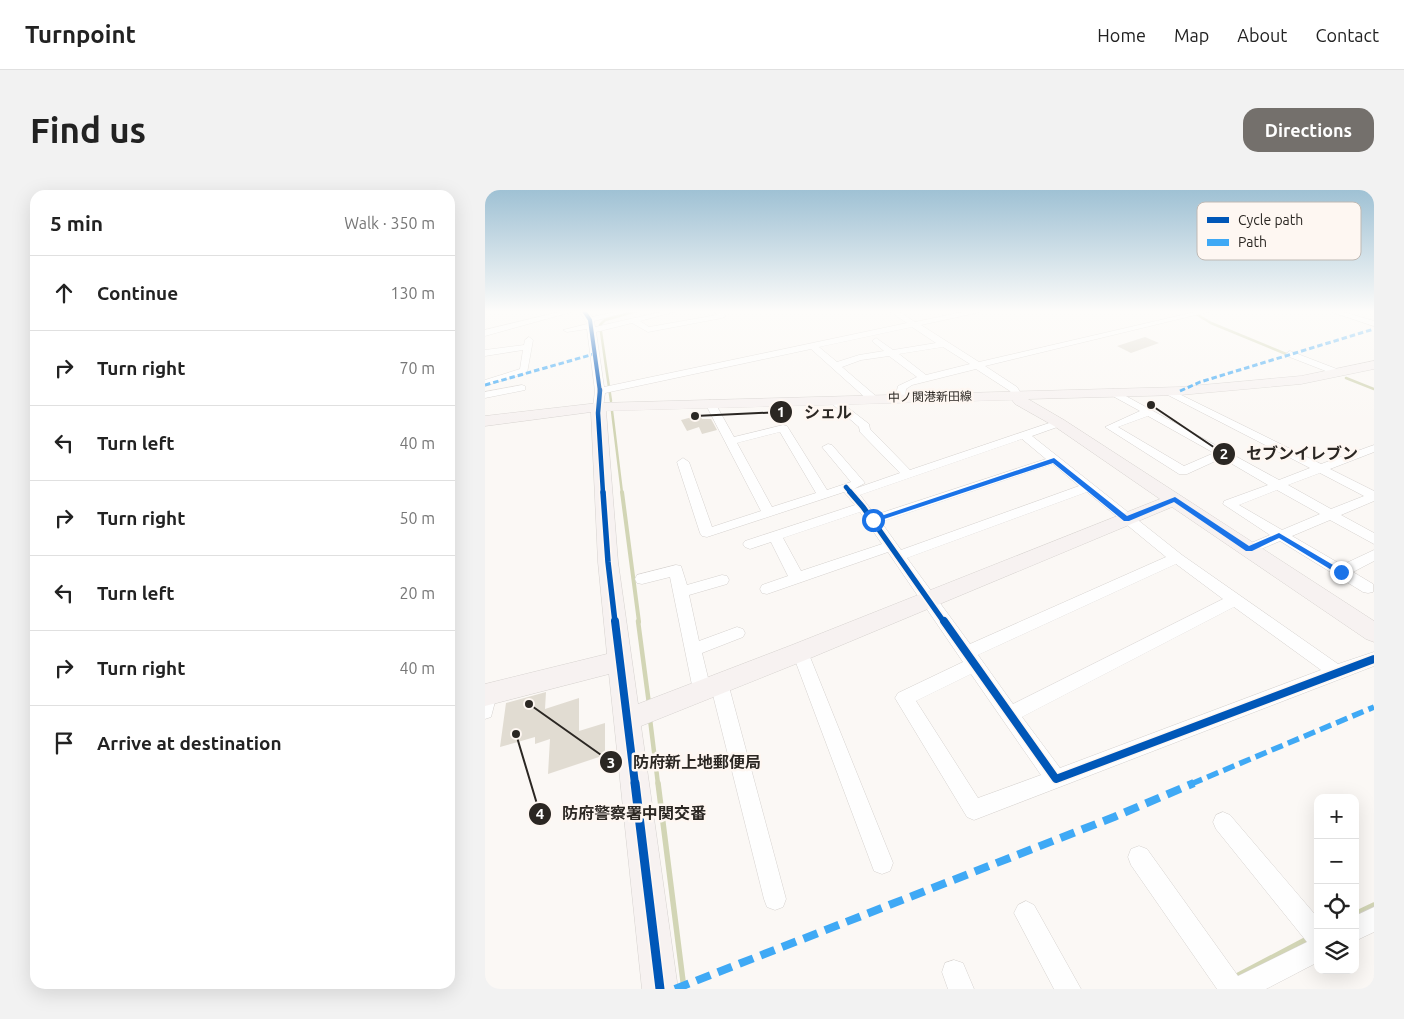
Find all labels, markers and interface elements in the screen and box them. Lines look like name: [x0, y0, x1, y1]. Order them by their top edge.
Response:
text: Turnpoint: [25, 21, 136, 48]
text: Home: [1097, 25, 1146, 45]
text: Map: [1174, 25, 1209, 45]
text: About: [1237, 25, 1287, 45]
text: Contact: [1315, 25, 1379, 45]
button: Directions: [1243, 108, 1374, 152]
text: Find us: [30, 110, 146, 150]
legend: [1197, 202, 1361, 260]
text: 5 min: [50, 211, 103, 235]
text: Cycle path: [1238, 212, 1303, 228]
text: Walk · 350 m: [344, 214, 435, 232]
text: Path: [1238, 234, 1267, 250]
icon: ahead: [50, 279, 78, 307]
text: Continue: [97, 282, 178, 304]
text: 130 m: [390, 284, 435, 302]
icon: right: [50, 354, 78, 382]
text: Turn right: [97, 357, 185, 379]
text: 70 m: [399, 359, 435, 377]
street label: 中ノ関港新田線: [888, 389, 972, 404]
callout: シェル: [769, 397, 862, 428]
text: 1: [777, 403, 785, 420]
text: シェル: [804, 403, 852, 421]
icon: left: [50, 429, 78, 457]
text: Turn left: [97, 432, 175, 454]
text: 40 m: [399, 434, 435, 452]
callout: セブンイレブン: [1211, 438, 1368, 469]
text: セブンイレブン: [1246, 444, 1358, 462]
text: 2: [1220, 445, 1228, 462]
icon: right: [50, 504, 78, 532]
text: Turn right: [97, 507, 185, 529]
text: 50 m: [399, 509, 435, 527]
route start: [862, 509, 885, 532]
route end: [1330, 561, 1353, 584]
icon: left: [50, 579, 78, 607]
text: Turn left: [97, 582, 175, 604]
text: 20 m: [399, 584, 435, 602]
icon: right: [50, 654, 78, 682]
text: Turn right: [97, 657, 185, 679]
text: 40 m: [399, 659, 435, 677]
icon: arrive: [50, 729, 78, 757]
text: Arrive at destination: [97, 732, 282, 754]
callout: 防府新上地郵便局: [598, 747, 771, 778]
text: 防府新上地郵便局: [633, 753, 761, 771]
text: 3: [607, 754, 615, 771]
map controls: [1314, 794, 1359, 974]
button: +: [1314, 794, 1359, 839]
callout: 防府警察署中関交番: [527, 798, 716, 829]
text: 防府警察署中関交番: [562, 804, 706, 822]
text: 4: [536, 805, 544, 822]
button: −: [1314, 839, 1359, 884]
button: locate: [1314, 884, 1359, 929]
button: layers: [1314, 929, 1359, 974]

